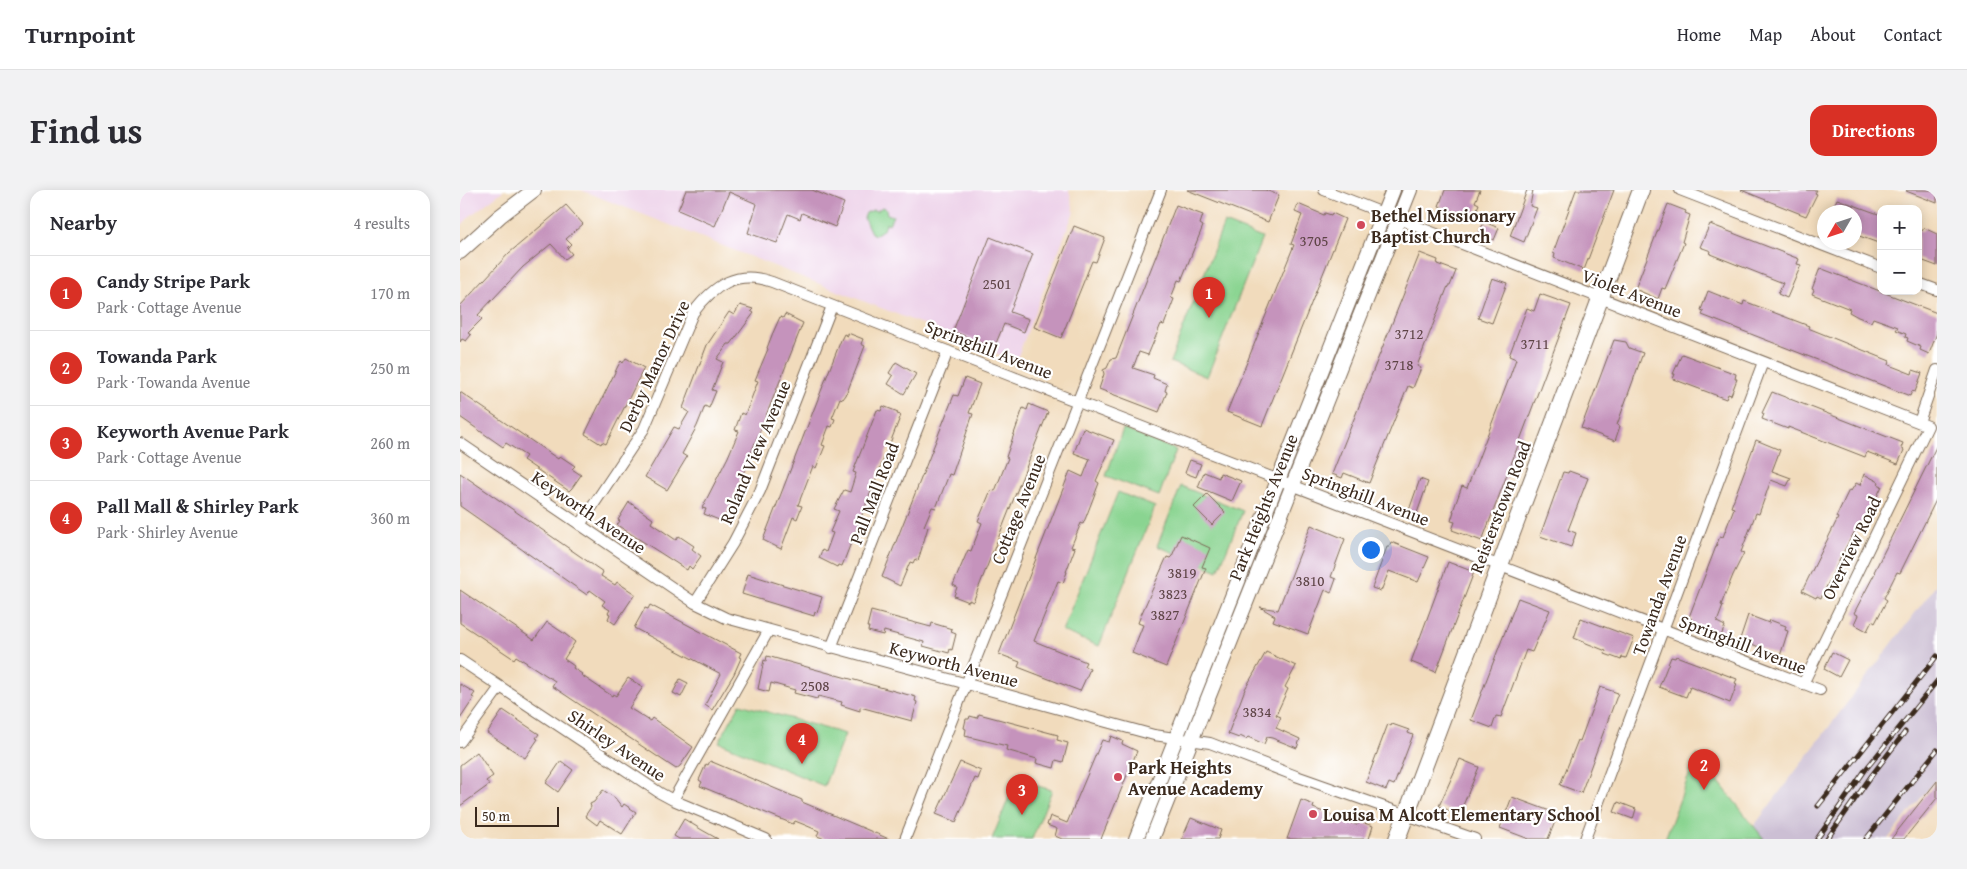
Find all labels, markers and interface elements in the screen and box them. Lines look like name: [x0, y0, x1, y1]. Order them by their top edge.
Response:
text: Turnpoint: [25, 17, 135, 52]
text: Home: [1677, 21, 1721, 48]
text: Map: [1749, 21, 1782, 48]
text: About: [1810, 21, 1856, 48]
text: Contact: [1884, 21, 1942, 48]
text: Find us: [30, 105, 143, 156]
button: Directions: [1810, 105, 1937, 156]
place label: Bethel Missionary Baptist Church: [1371, 202, 1517, 250]
north arrow: [1817, 205, 1862, 250]
map controls: [1877, 205, 1922, 295]
button: +: [1877, 205, 1922, 250]
text: Nearby: [50, 207, 117, 238]
text: 4 results: [353, 211, 410, 235]
marker: Bethel Missionary Baptist Church: [1355, 219, 1367, 231]
house number: 3705: [1300, 230, 1328, 251]
button: −: [1877, 250, 1922, 295]
street label: Violet Avenue: [1578, 262, 1686, 324]
text: Candy Stripe Park: [97, 267, 250, 295]
house number: 2501: [983, 273, 1011, 294]
pin: 1: [1193, 277, 1225, 318]
text: 1: [62, 281, 70, 305]
text: 170 m: [370, 281, 410, 305]
text: Park · Cottage Avenue: [97, 295, 241, 319]
street label: Derby Manor Drive: [611, 295, 697, 437]
street label: Springhill Avenue: [921, 312, 1057, 386]
house number: 3712: [1395, 323, 1423, 344]
house number: 3711: [1521, 333, 1549, 354]
text: Towanda Park: [97, 342, 217, 370]
house number: 3718: [1385, 354, 1413, 375]
text: 2: [62, 356, 70, 380]
text: 250 m: [370, 356, 410, 380]
text: Park · Towanda Avenue: [97, 370, 250, 394]
street label: Roland View Avenue: [712, 376, 798, 528]
text: Keyworth Avenue Park: [97, 417, 289, 445]
street label: Park Heights Avenue: [1221, 430, 1305, 584]
text: 3: [62, 431, 70, 455]
text: 260 m: [370, 431, 410, 455]
street label: Reisterstown Road: [1462, 436, 1538, 577]
street label: Pall Mall Road: [842, 438, 906, 548]
text: Park · Cottage Avenue: [97, 445, 241, 469]
street label: Cottage Avenue: [984, 450, 1052, 568]
street label: Springhill Avenue: [1298, 459, 1434, 533]
street label: Keyworth Avenue: [526, 464, 652, 560]
street label: Overview Road: [1814, 491, 1888, 604]
text: Pall Mall & Shirley Park: [97, 492, 299, 520]
text: 4: [62, 506, 70, 530]
text: 360 m: [370, 506, 410, 530]
text: Park · Shirley Avenue: [97, 520, 238, 544]
street label: Towanda Avenue: [1625, 531, 1693, 659]
your location: [1358, 537, 1384, 563]
house number: 3819: [1168, 562, 1196, 583]
house number: 3810: [1296, 570, 1324, 591]
house number: 3823: [1159, 583, 1187, 604]
house number: 3827: [1151, 604, 1179, 625]
street label: Springhill Avenue: [1675, 607, 1811, 681]
street label: Keyworth Avenue: [886, 634, 1022, 694]
house number: 2508: [801, 675, 829, 696]
house number: 3834: [1243, 701, 1271, 722]
street label: Shirley Avenue: [563, 702, 671, 788]
pin: 4: [786, 723, 818, 764]
pin: 2: [1688, 749, 1720, 790]
place label: Park Heights Avenue Academy: [1128, 754, 1264, 802]
marker: Park Heights Avenue Academy: [1112, 771, 1124, 783]
pin: 3: [1006, 774, 1038, 815]
place label: Louisa M Alcott Elementary School: [1323, 801, 1601, 828]
scale bar: [475, 804, 559, 827]
text: 50 m: [482, 806, 510, 826]
marker: Louisa M Alcott Elementary School: [1307, 808, 1319, 820]

